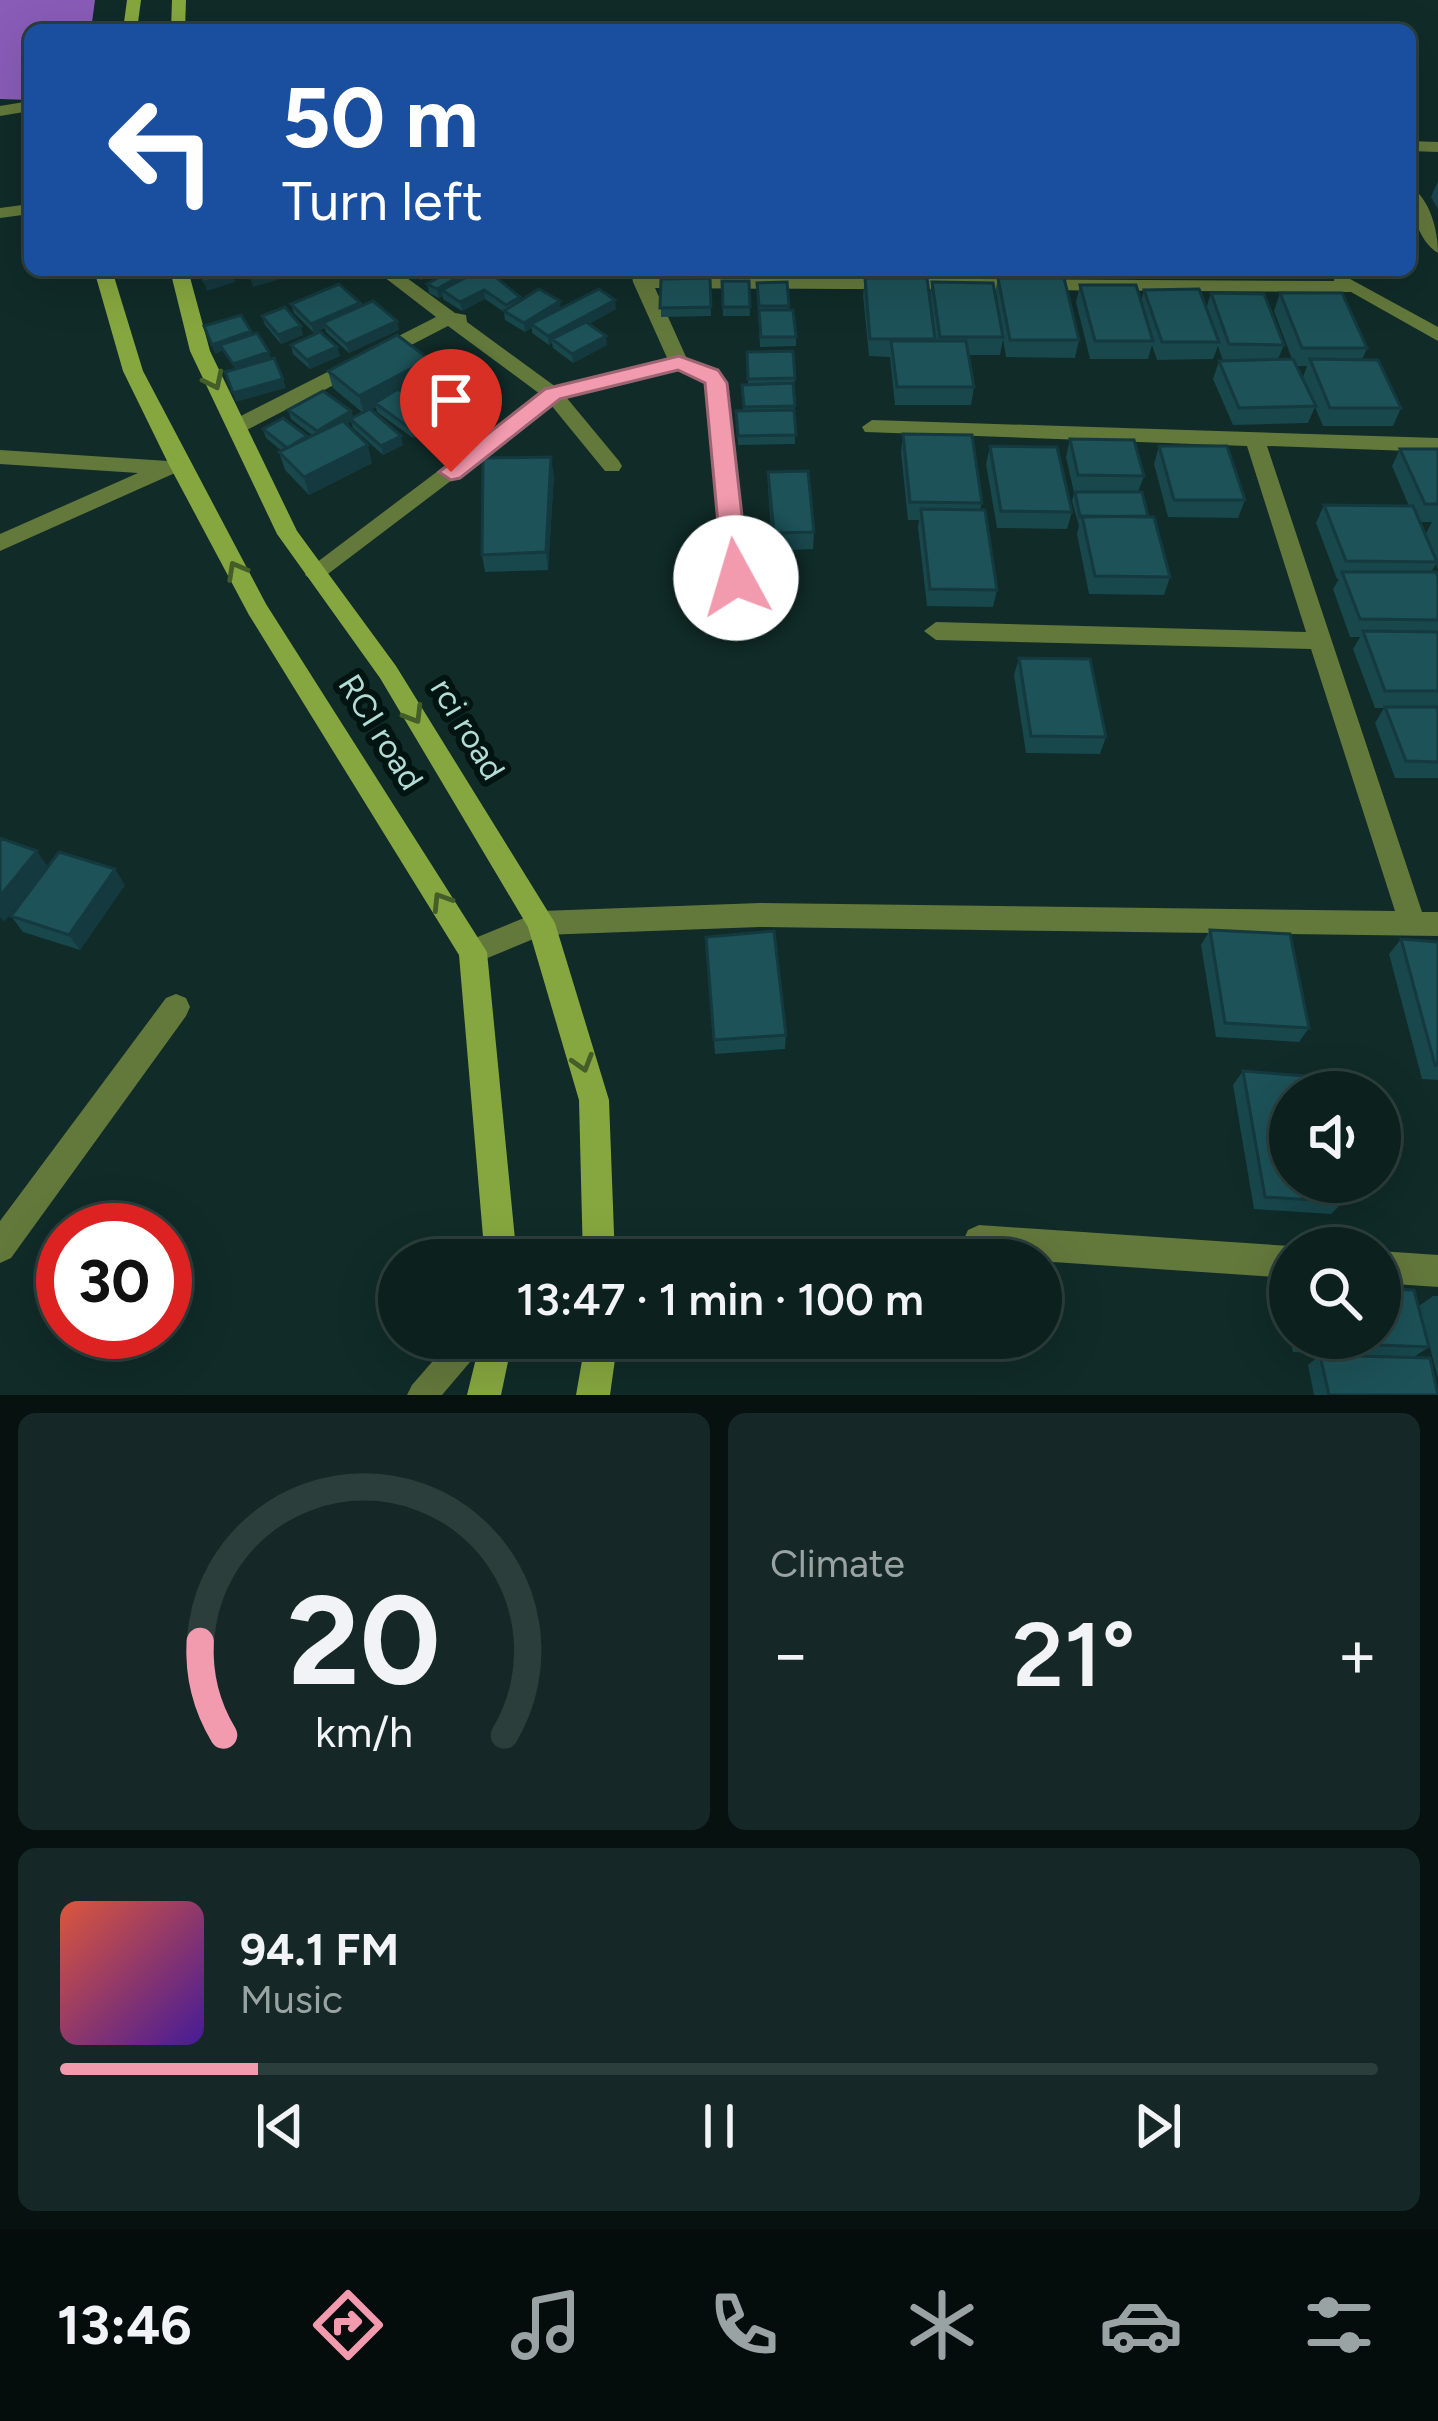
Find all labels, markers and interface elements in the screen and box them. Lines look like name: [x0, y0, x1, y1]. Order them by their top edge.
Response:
text: 50 m: [282, 67, 478, 168]
icon: left: [84, 72, 240, 228]
text: Turn left: [282, 169, 483, 234]
pin: [400, 349, 502, 472]
icon: arrive: [418, 367, 484, 433]
one-way arrow: [200, 369, 223, 390]
position arrow: [673, 515, 799, 641]
one-way arrow: [227, 561, 250, 582]
street label: RCI road: [331, 667, 431, 797]
street label: rci road: [423, 671, 513, 787]
one-way arrow: [399, 702, 422, 724]
one-way arrow: [433, 893, 455, 915]
one-way arrow: [569, 1052, 594, 1073]
map controls: [1269, 1071, 1401, 1359]
button: sound: [1269, 1071, 1401, 1203]
speed limit sign: 30: [36, 1203, 192, 1359]
button: search: [1269, 1227, 1401, 1359]
text: 13:47 · 1 min · 100 m: [516, 1272, 924, 1326]
text: Climate: [770, 1540, 905, 1587]
text: 20: [287, 1565, 441, 1715]
text: 21°: [1013, 1600, 1135, 1709]
text: −: [770, 1614, 811, 1694]
text: +: [1337, 1614, 1378, 1694]
text: km/h: [315, 1705, 413, 1757]
text: 94.1 FM: [240, 1922, 399, 1976]
text: Music: [240, 1976, 343, 2023]
icon: previous: [247, 2093, 313, 2159]
icon: pause: [686, 2093, 752, 2159]
icon: next: [1125, 2093, 1191, 2159]
icon: directions: [306, 2283, 390, 2367]
icon: music: [504, 2283, 588, 2367]
icon: phone: [702, 2283, 786, 2367]
icon: climate: [900, 2283, 984, 2367]
icon: car: [1099, 2283, 1183, 2367]
icon: filters: [1297, 2283, 1381, 2367]
text: 13:46: [57, 2293, 192, 2358]

